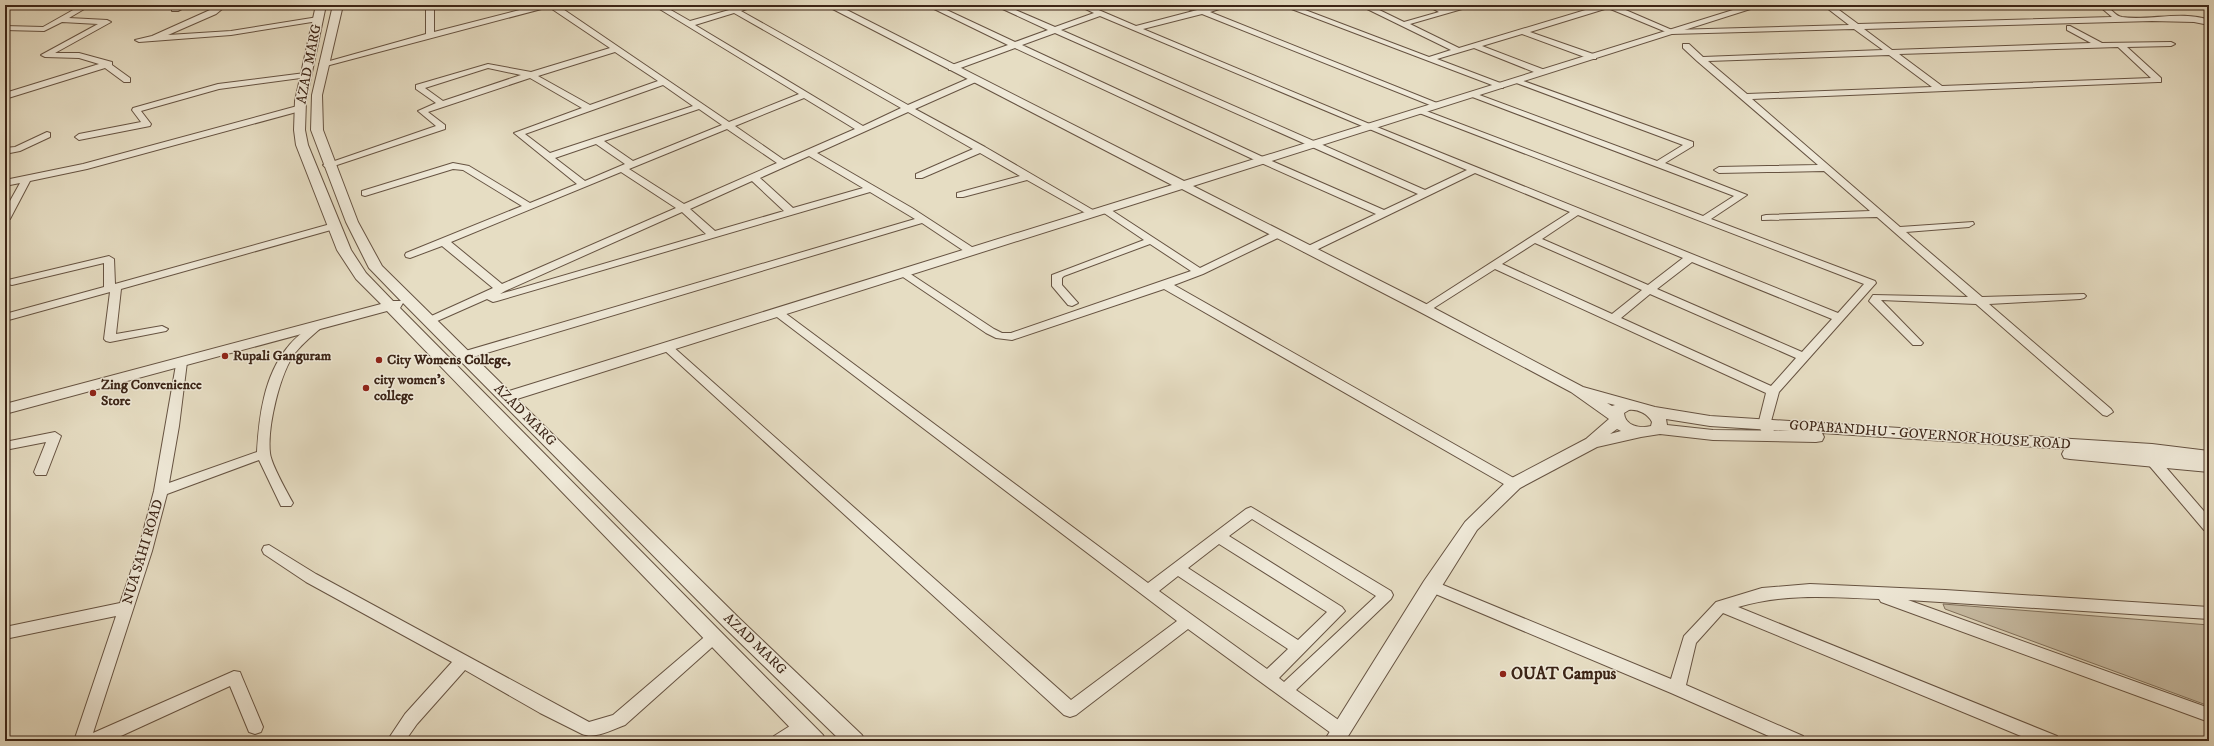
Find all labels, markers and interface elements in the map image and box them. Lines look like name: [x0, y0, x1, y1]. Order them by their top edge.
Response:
street label: AZAD MARG: [292, 22, 326, 105]
place label: Rupali Ganguram: [233, 347, 332, 365]
marker: Rupali Ganguram: [220, 351, 230, 361]
place label: City Womens College,: [387, 351, 511, 369]
marker: City Womens College,: [374, 355, 384, 365]
place label: city women's college: [374, 371, 445, 405]
place label: Zing Convenience Store: [101, 376, 202, 410]
street label: AZAD MARG: [490, 380, 560, 450]
marker: city women's college: [361, 383, 371, 393]
marker: Zing Convenience Store: [88, 388, 98, 398]
street label: GOPABANDHU - GOVERNOR HOUSE ROAD: [1789, 416, 2071, 454]
street label: NUA SAHI ROAD: [118, 497, 168, 607]
street label: AZAD MARG: [720, 609, 791, 679]
place label: OUAT Campus: [1511, 663, 1617, 685]
marker: OUAT Campus: [1498, 669, 1508, 679]

